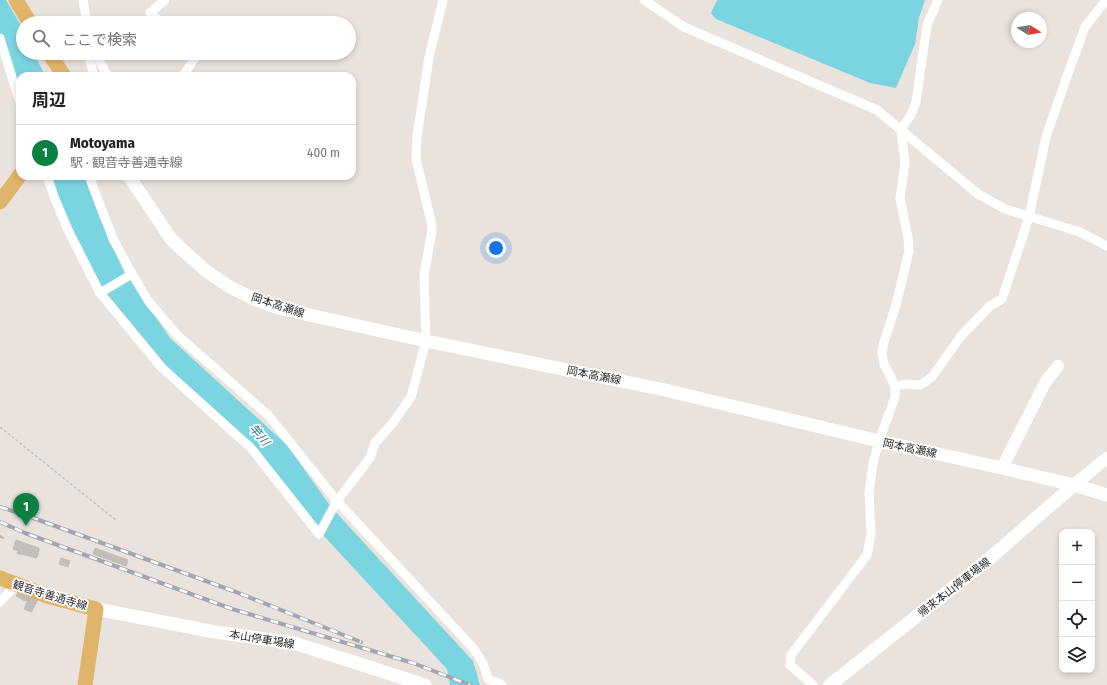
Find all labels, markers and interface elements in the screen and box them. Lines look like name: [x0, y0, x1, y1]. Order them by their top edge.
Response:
north arrow: [1011, 12, 1047, 48]
search box: [16, 16, 356, 60]
icon: search: [30, 27, 52, 49]
text: ここで検索: [62, 31, 137, 49]
text: 周辺: [32, 90, 66, 111]
text: Motoyama: [70, 134, 135, 152]
text: 1: [42, 145, 48, 160]
text: 400 m: [307, 145, 340, 160]
text: 駅 · 観音寺善通寺線: [70, 155, 183, 170]
your location: [486, 238, 506, 258]
street label: 岡本高瀬線: [250, 291, 306, 320]
street label: 岡本高瀬線: [566, 364, 622, 387]
water label: 竿川: [246, 421, 273, 450]
street label: 岡本高瀬線: [882, 436, 938, 461]
pin: 1: [13, 493, 39, 526]
map controls: [1059, 529, 1095, 673]
button: +: [1059, 529, 1095, 565]
street label: 帰来本山停車場線: [916, 555, 993, 620]
button: −: [1059, 565, 1095, 601]
street label: 観音寺善通寺線: [11, 578, 89, 613]
button: locate: [1059, 601, 1095, 637]
street label: 本山停車場線: [228, 628, 296, 651]
button: layers: [1059, 637, 1095, 673]

